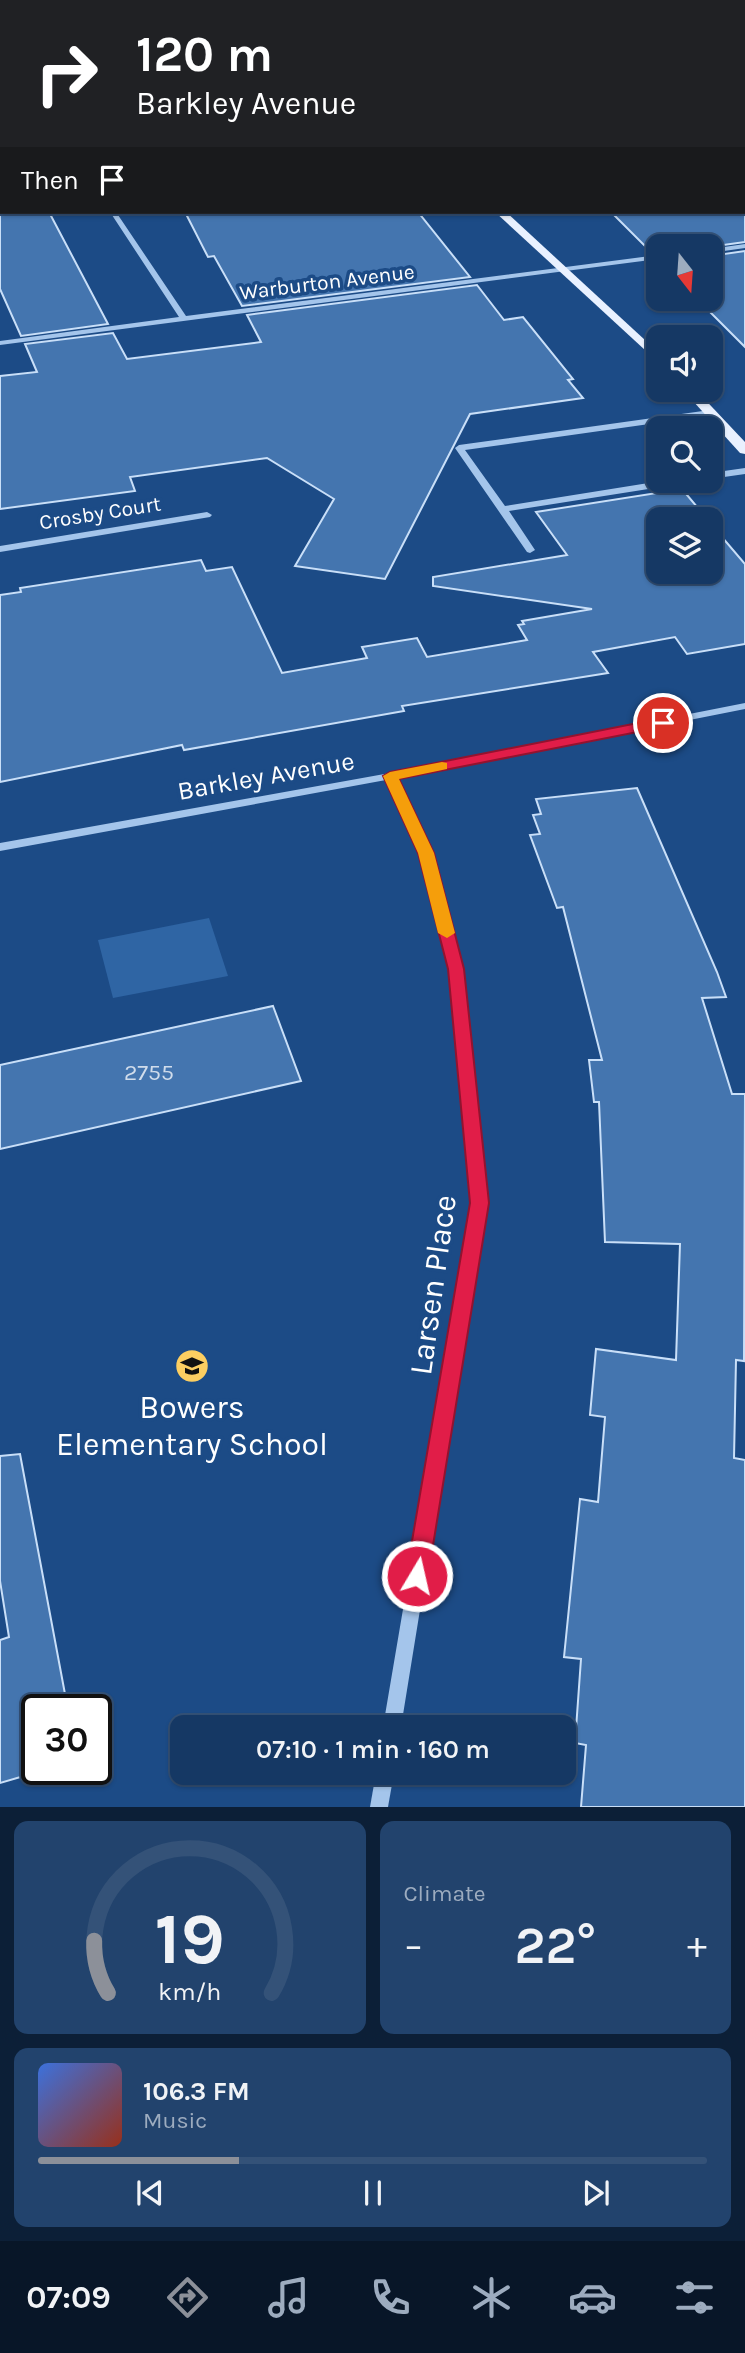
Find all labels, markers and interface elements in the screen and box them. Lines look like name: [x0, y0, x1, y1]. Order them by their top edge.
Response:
text: 120 m: [136, 26, 273, 83]
icon: right: [21, 28, 112, 119]
text: Barkley Avenue: [136, 85, 356, 122]
icon: arrive: [93, 161, 131, 199]
text: Then: [21, 165, 79, 196]
north arrow: [646, 234, 723, 312]
map controls: [646, 234, 723, 584]
street label: Warburton Avenue: [238, 259, 416, 305]
button: sound: [646, 325, 723, 402]
button: search: [646, 416, 723, 493]
street label: Crosby Court: [38, 492, 163, 534]
button: layers: [646, 507, 723, 584]
pin: [633, 693, 693, 753]
icon: arrive: [644, 704, 682, 742]
street label: Barkley Avenue: [175, 745, 357, 807]
house number: 2755: [124, 1059, 174, 1086]
street label: Larsen Place: [402, 1193, 464, 1377]
school or university icon: Bowers Elementary School: [173, 1347, 211, 1385]
place label: Bowers Elementary School: [56, 1389, 328, 1463]
position arrow: [380, 1539, 454, 1613]
speed limit sign: 30: [21, 1694, 112, 1785]
text: 07:10 · 1 min · 160 m: [256, 1734, 490, 1765]
text: Climate: [404, 1880, 486, 1907]
text: 19: [155, 1897, 225, 1982]
text: 22°: [514, 1915, 596, 1976]
text: −: [404, 1923, 423, 1968]
text: +: [687, 1923, 707, 1968]
text: km/h: [158, 1977, 221, 2006]
text: 106.3 FM: [143, 2076, 250, 2107]
text: Music: [143, 2107, 207, 2134]
icon: previous: [131, 2174, 169, 2212]
icon: pause: [354, 2174, 392, 2212]
icon: next: [577, 2174, 615, 2212]
icon: directions: [163, 2273, 212, 2322]
icon: music: [264, 2273, 313, 2322]
icon: phone: [366, 2273, 415, 2322]
icon: climate: [467, 2273, 516, 2322]
icon: car: [568, 2273, 617, 2322]
icon: filters: [670, 2273, 719, 2322]
text: 07:09: [26, 2279, 111, 2316]

